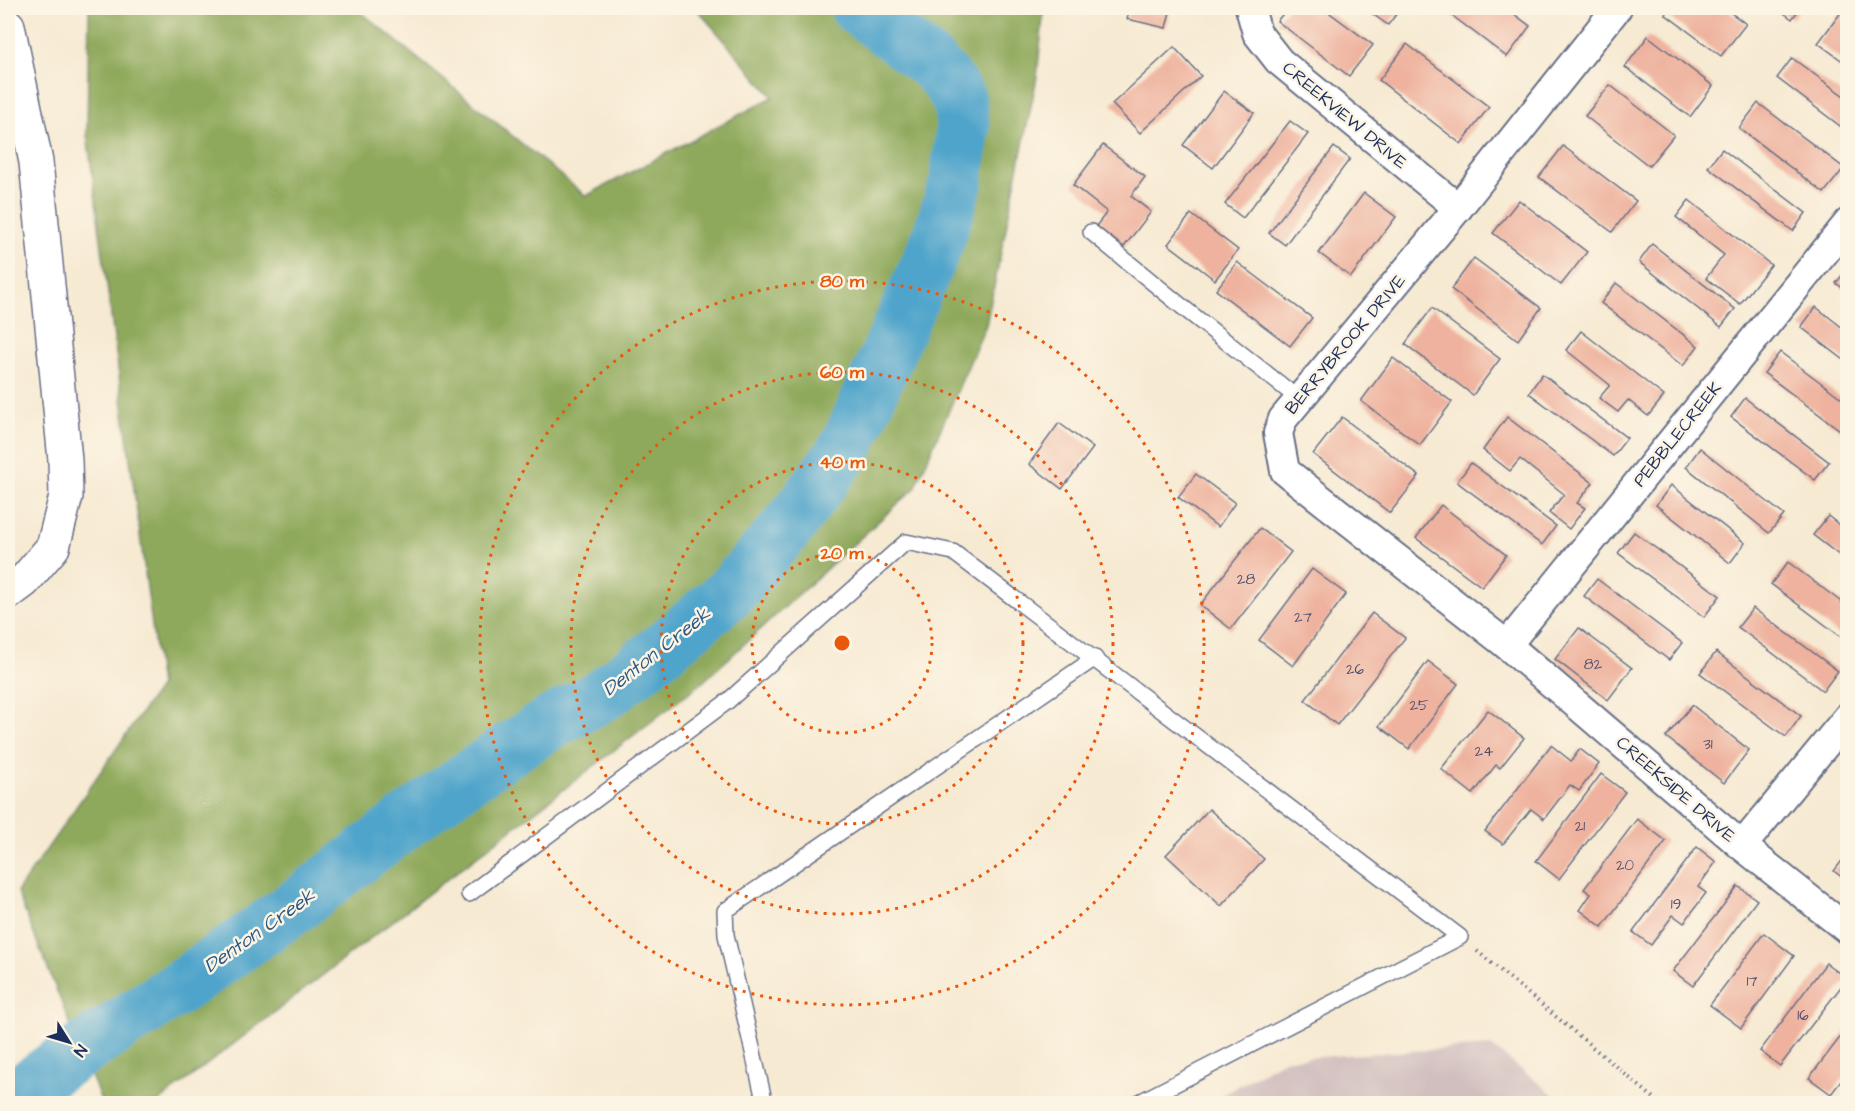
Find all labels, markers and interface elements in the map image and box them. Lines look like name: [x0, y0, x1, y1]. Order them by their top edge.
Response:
street label: CREEKVIEW DRIVE: [1277, 56, 1413, 175]
text: 80 m: [820, 269, 865, 294]
street label: BERRYBROOK DRIVE: [1279, 269, 1412, 420]
text: 60 m: [820, 360, 865, 385]
street label: PEBBLECREEK: [1627, 376, 1728, 492]
text: 40 m: [820, 450, 865, 475]
text: 20 m: [820, 541, 864, 566]
house number: 28: [1237, 569, 1255, 590]
water label: Denton Creek: [597, 600, 717, 703]
house number: 27: [1294, 607, 1312, 628]
centre of rings: [832, 633, 852, 653]
house number: 82: [1584, 654, 1603, 675]
house number: 26: [1346, 659, 1365, 680]
house number: 25: [1409, 695, 1429, 716]
street label: CREEKSIDE DRIVE: [1611, 730, 1741, 848]
house number: 31: [1703, 734, 1713, 755]
house number: 24: [1475, 741, 1493, 762]
house number: 21: [1575, 816, 1585, 837]
house number: 20: [1616, 855, 1635, 876]
water label: Denton Creek: [198, 882, 322, 980]
house number: 19: [1671, 894, 1681, 915]
house number: 17: [1746, 971, 1758, 992]
house number: 16: [1797, 1005, 1809, 1026]
north arrow: [39, 1012, 99, 1072]
text: N: [68, 1040, 92, 1061]

